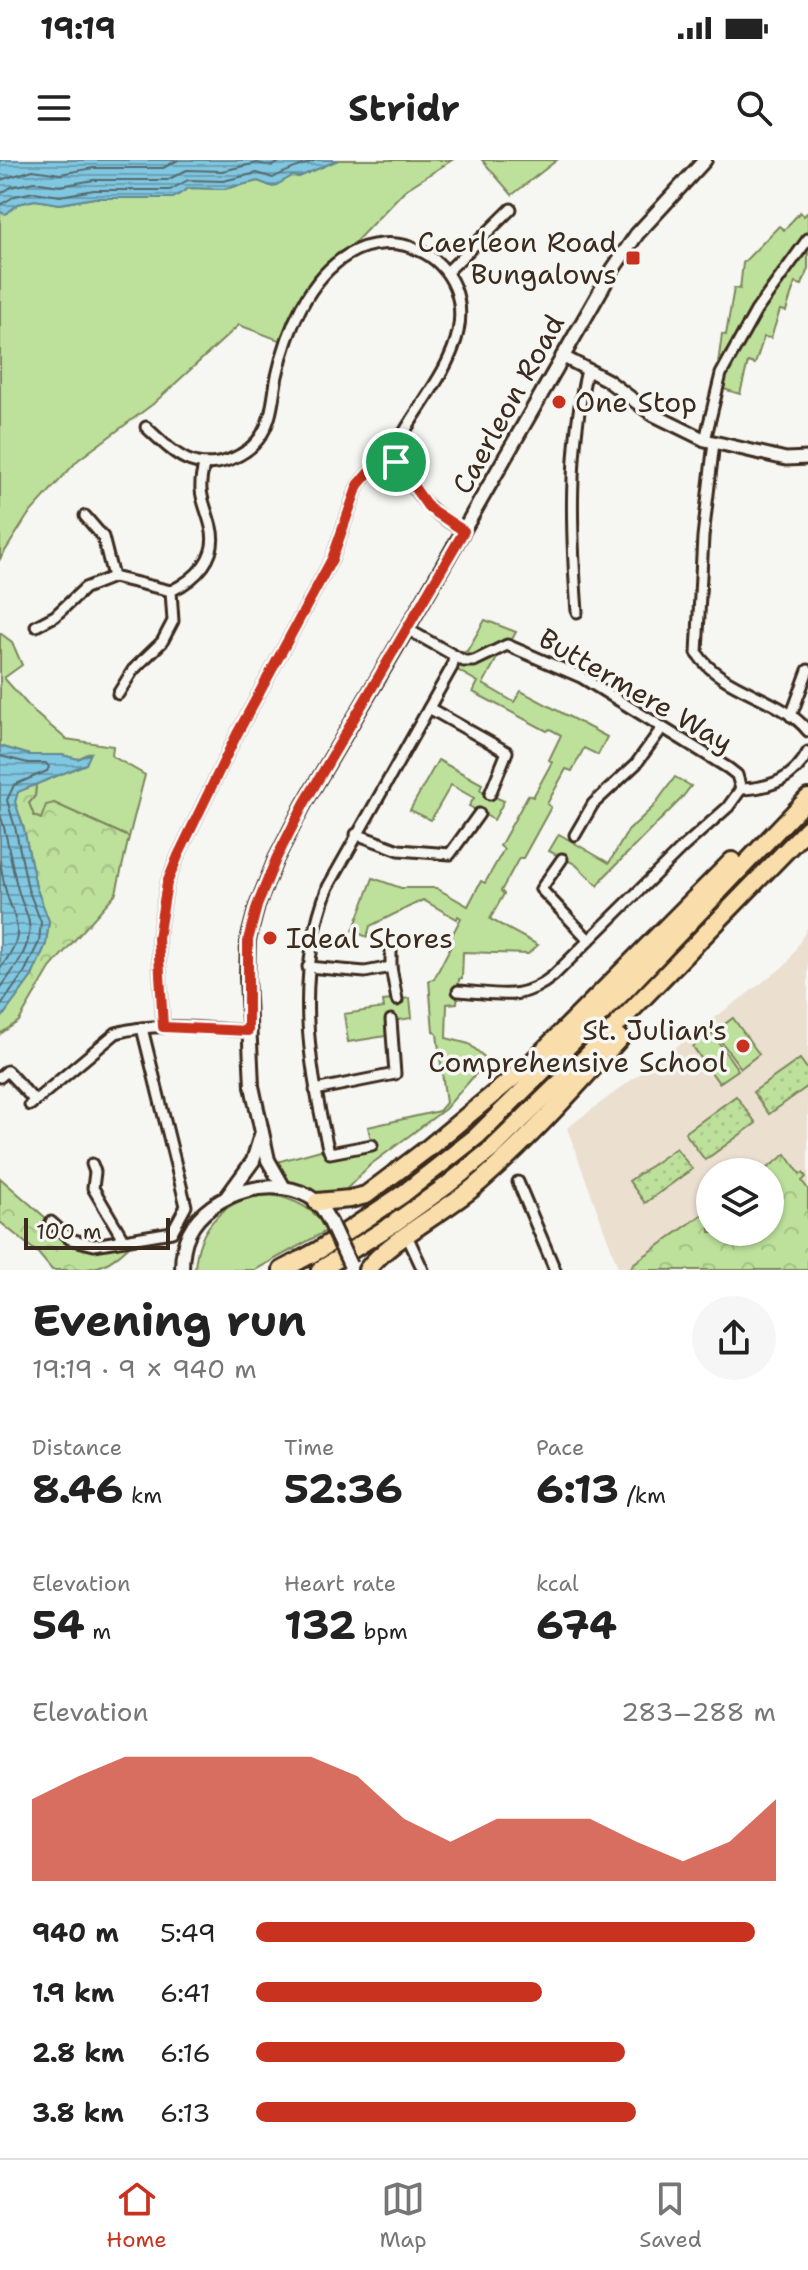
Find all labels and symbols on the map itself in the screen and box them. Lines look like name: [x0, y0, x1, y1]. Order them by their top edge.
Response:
place label: Caerleon Road Bungalows: [417, 223, 617, 293]
marker: Caerleon Road Bungalows: [624, 249, 642, 267]
street label: Caerleon Road: [443, 307, 573, 501]
place label: One Stop: [575, 383, 697, 421]
marker: One Stop: [550, 393, 568, 411]
pin: [362, 428, 430, 496]
street label: Buttermere Way: [532, 619, 740, 761]
place label: Ideal Stores: [286, 919, 453, 957]
marker: Ideal Stores: [261, 929, 279, 947]
place label: St. Julian's Comprehensive School: [428, 1011, 728, 1081]
marker: St. Julian's Comprehensive School: [734, 1037, 752, 1055]
scale bar: [24, 1214, 170, 1250]

